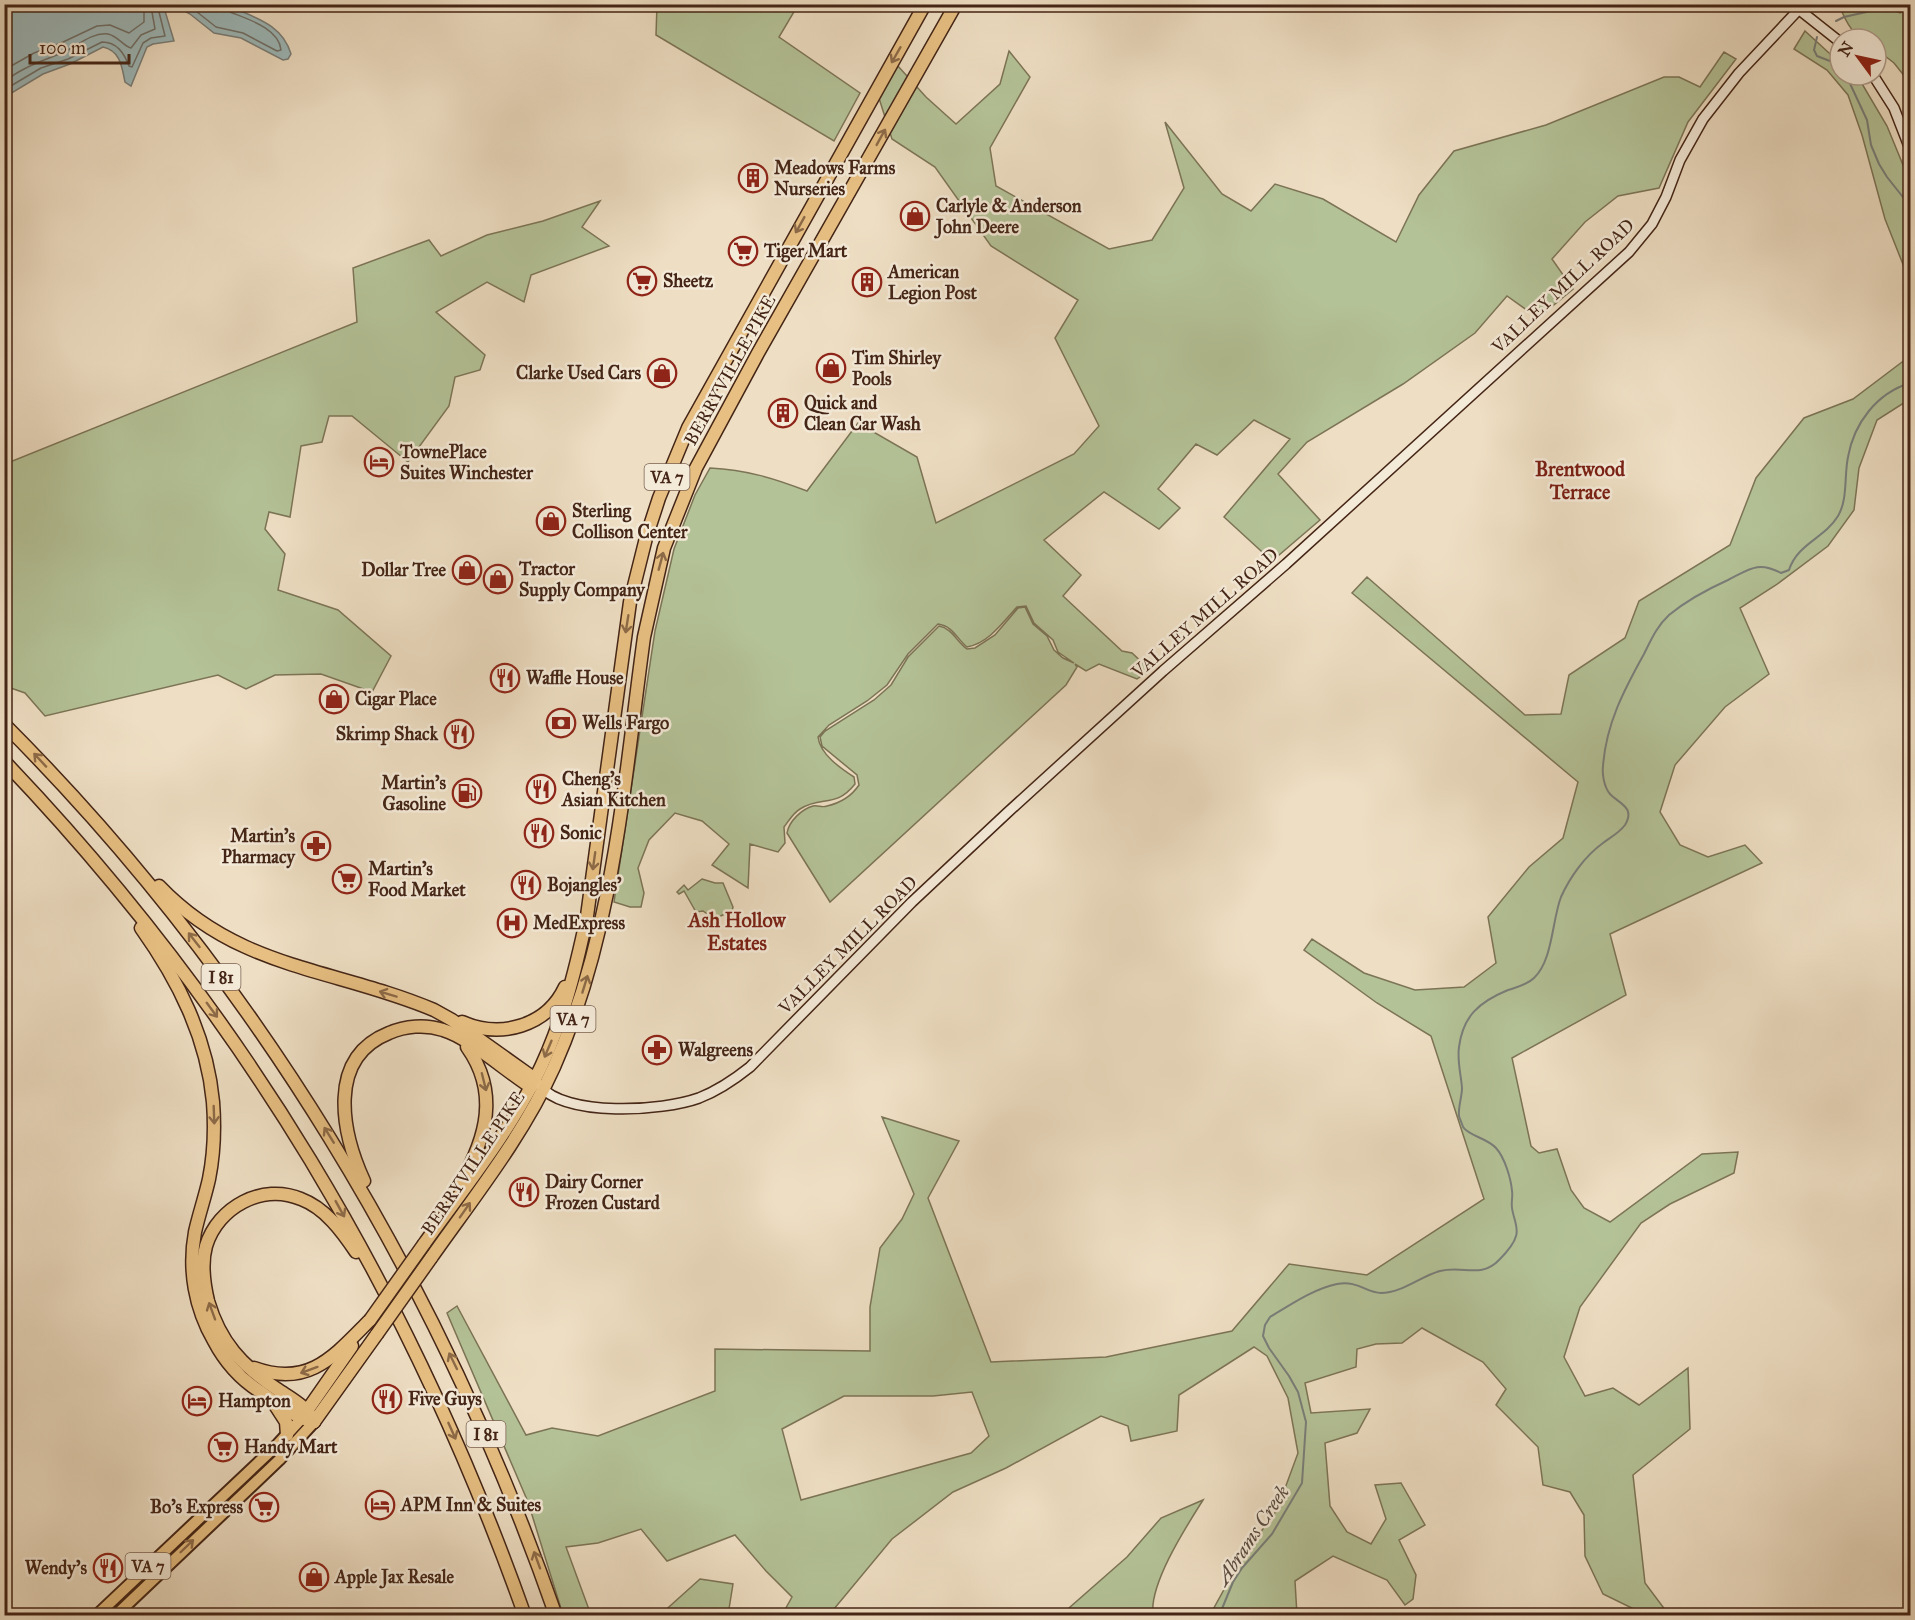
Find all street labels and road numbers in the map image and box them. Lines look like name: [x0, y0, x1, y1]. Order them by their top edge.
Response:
street label: VALLEY MILL ROAD: [1486, 214, 1639, 359]
street label: BERRYVILLE PIKE: [679, 291, 781, 449]
road number: VA 7: [644, 464, 690, 490]
street label: VALLEY MILL ROAD: [1126, 543, 1283, 683]
street label: VALLEY MILL ROAD: [773, 871, 922, 1020]
road number: I 81: [202, 964, 240, 990]
road number: VA 7: [550, 1006, 596, 1032]
street label: BERRYVILLE PIKE: [417, 1087, 529, 1239]
road number: I 81: [466, 1421, 506, 1447]
road number: VA 7: [126, 1553, 170, 1579]

